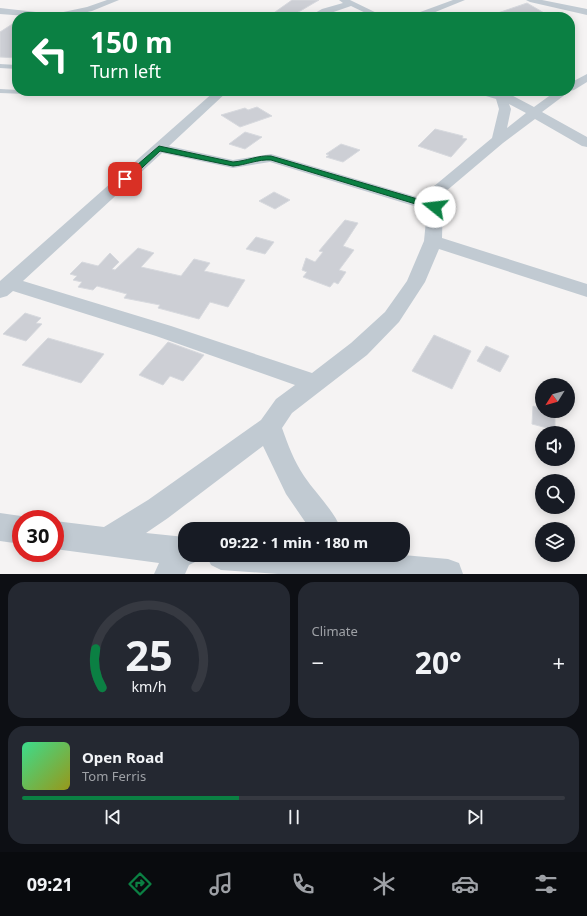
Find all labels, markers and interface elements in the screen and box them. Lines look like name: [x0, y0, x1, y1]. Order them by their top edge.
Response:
text: 150 m: [90, 23, 173, 61]
icon: left: [24, 28, 76, 80]
text: Turn left: [90, 59, 161, 83]
pin: [108, 162, 142, 196]
icon: arrive: [114, 168, 136, 190]
position arrow: [414, 186, 456, 228]
north arrow: [535, 378, 575, 418]
map controls: [535, 378, 575, 562]
button: sound: [535, 426, 575, 466]
button: search: [535, 474, 575, 514]
speed limit sign: 30: [12, 510, 64, 562]
button: layers: [535, 522, 575, 562]
text: 09:22 · 1 min · 180 m: [220, 532, 368, 552]
text: Climate: [312, 622, 358, 640]
text: 25: [125, 627, 173, 683]
text: 20°: [415, 642, 462, 683]
text: −: [312, 647, 324, 677]
text: +: [552, 647, 565, 677]
text: km/h: [131, 677, 166, 696]
text: Open Road: [82, 747, 164, 767]
text: Tom Ferris: [82, 767, 146, 785]
icon: previous: [102, 806, 124, 828]
icon: pause: [283, 806, 305, 828]
icon: next: [464, 806, 486, 828]
icon: directions: [126, 870, 154, 898]
icon: music: [207, 870, 235, 898]
icon: phone: [289, 870, 317, 898]
icon: climate: [370, 870, 398, 898]
icon: car: [451, 870, 479, 898]
icon: filters: [532, 870, 560, 898]
text: 09:21: [27, 872, 73, 896]

